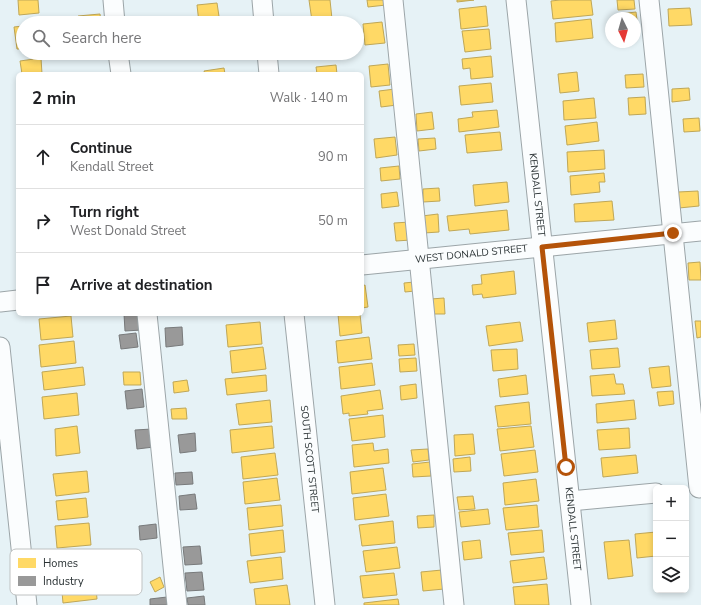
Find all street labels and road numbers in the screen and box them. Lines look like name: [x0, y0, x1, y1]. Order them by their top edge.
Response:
street label: KENDALL STREET: [525, 152, 548, 237]
street label: WEST DONALD STREET: [415, 241, 528, 267]
street label: SOUTH SCOTT STREET: [297, 405, 322, 514]
street label: KENDALL STREET: [561, 487, 584, 571]

